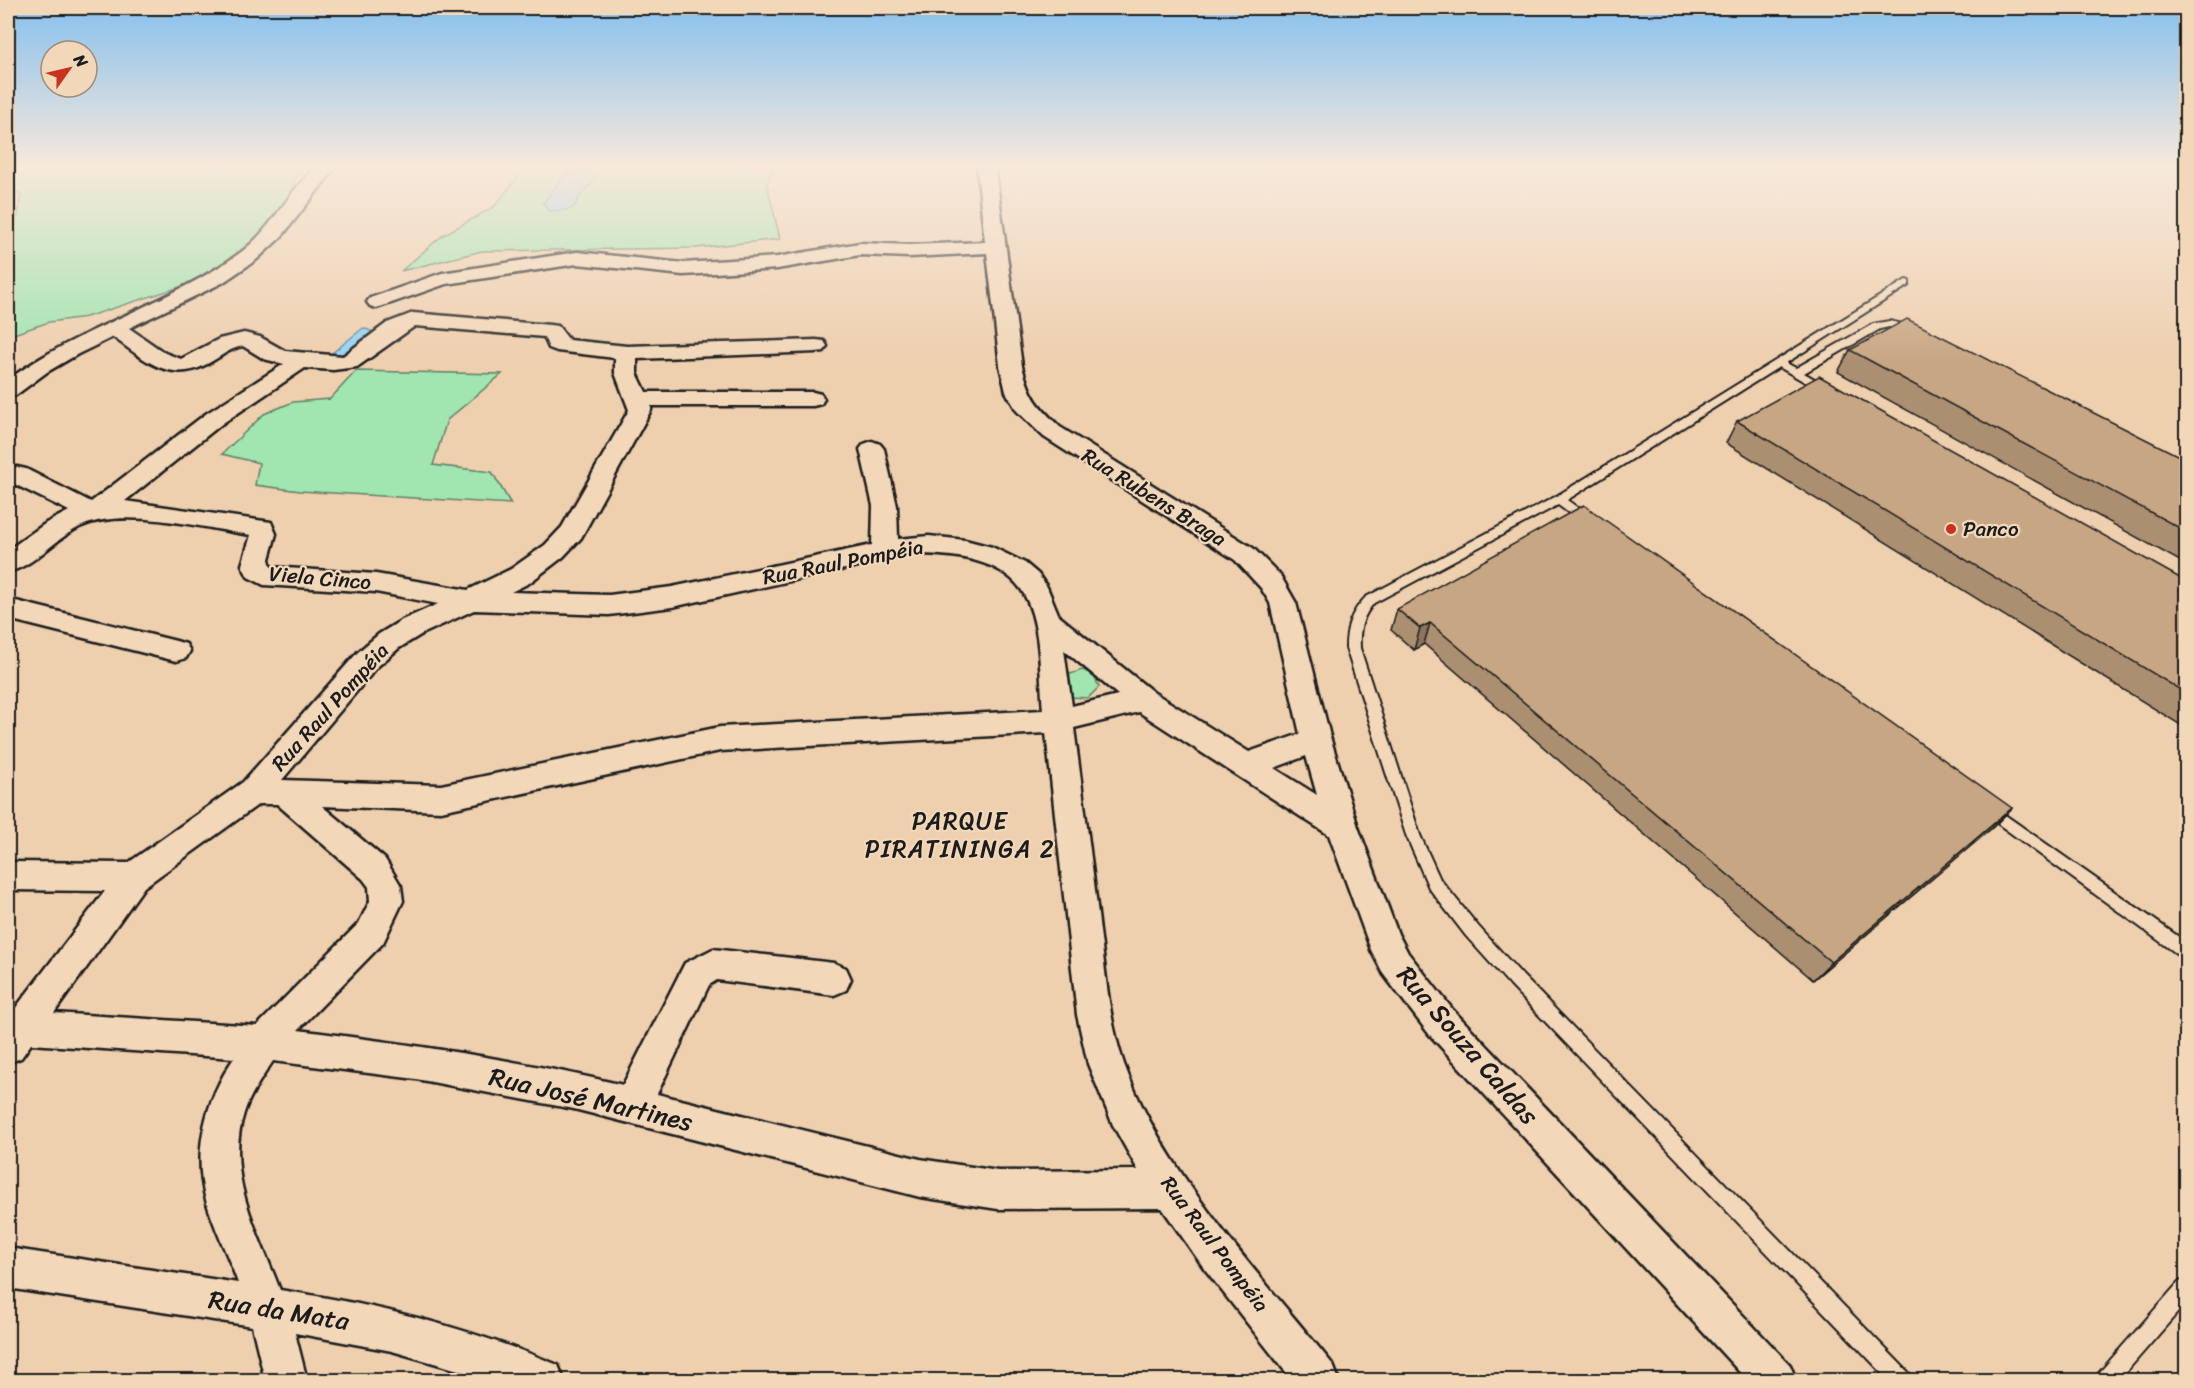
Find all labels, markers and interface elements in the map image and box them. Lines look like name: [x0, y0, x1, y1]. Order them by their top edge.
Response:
north arrow: [39, 39, 99, 99]
text: N: [65, 47, 97, 74]
street label: Rua Rubens Braga: [1074, 437, 1235, 557]
place label: Panco: [1963, 510, 2019, 548]
marker: Panco: [1944, 522, 1958, 536]
street label: Rua Raul Pompéia: [759, 528, 927, 596]
street label: Viela Cinco: [267, 555, 373, 601]
street label: Rua Raul Pompéia: [261, 633, 399, 780]
district label: PARQUE PIRATININGA 2: [865, 800, 1055, 870]
street label: Rua Souza Caldas: [1385, 955, 1551, 1136]
street label: Rua José Martines: [485, 1053, 697, 1145]
street label: Rua Raul Pompéia: [1151, 1167, 1280, 1321]
street label: Rua da Mata: [205, 1276, 354, 1344]

